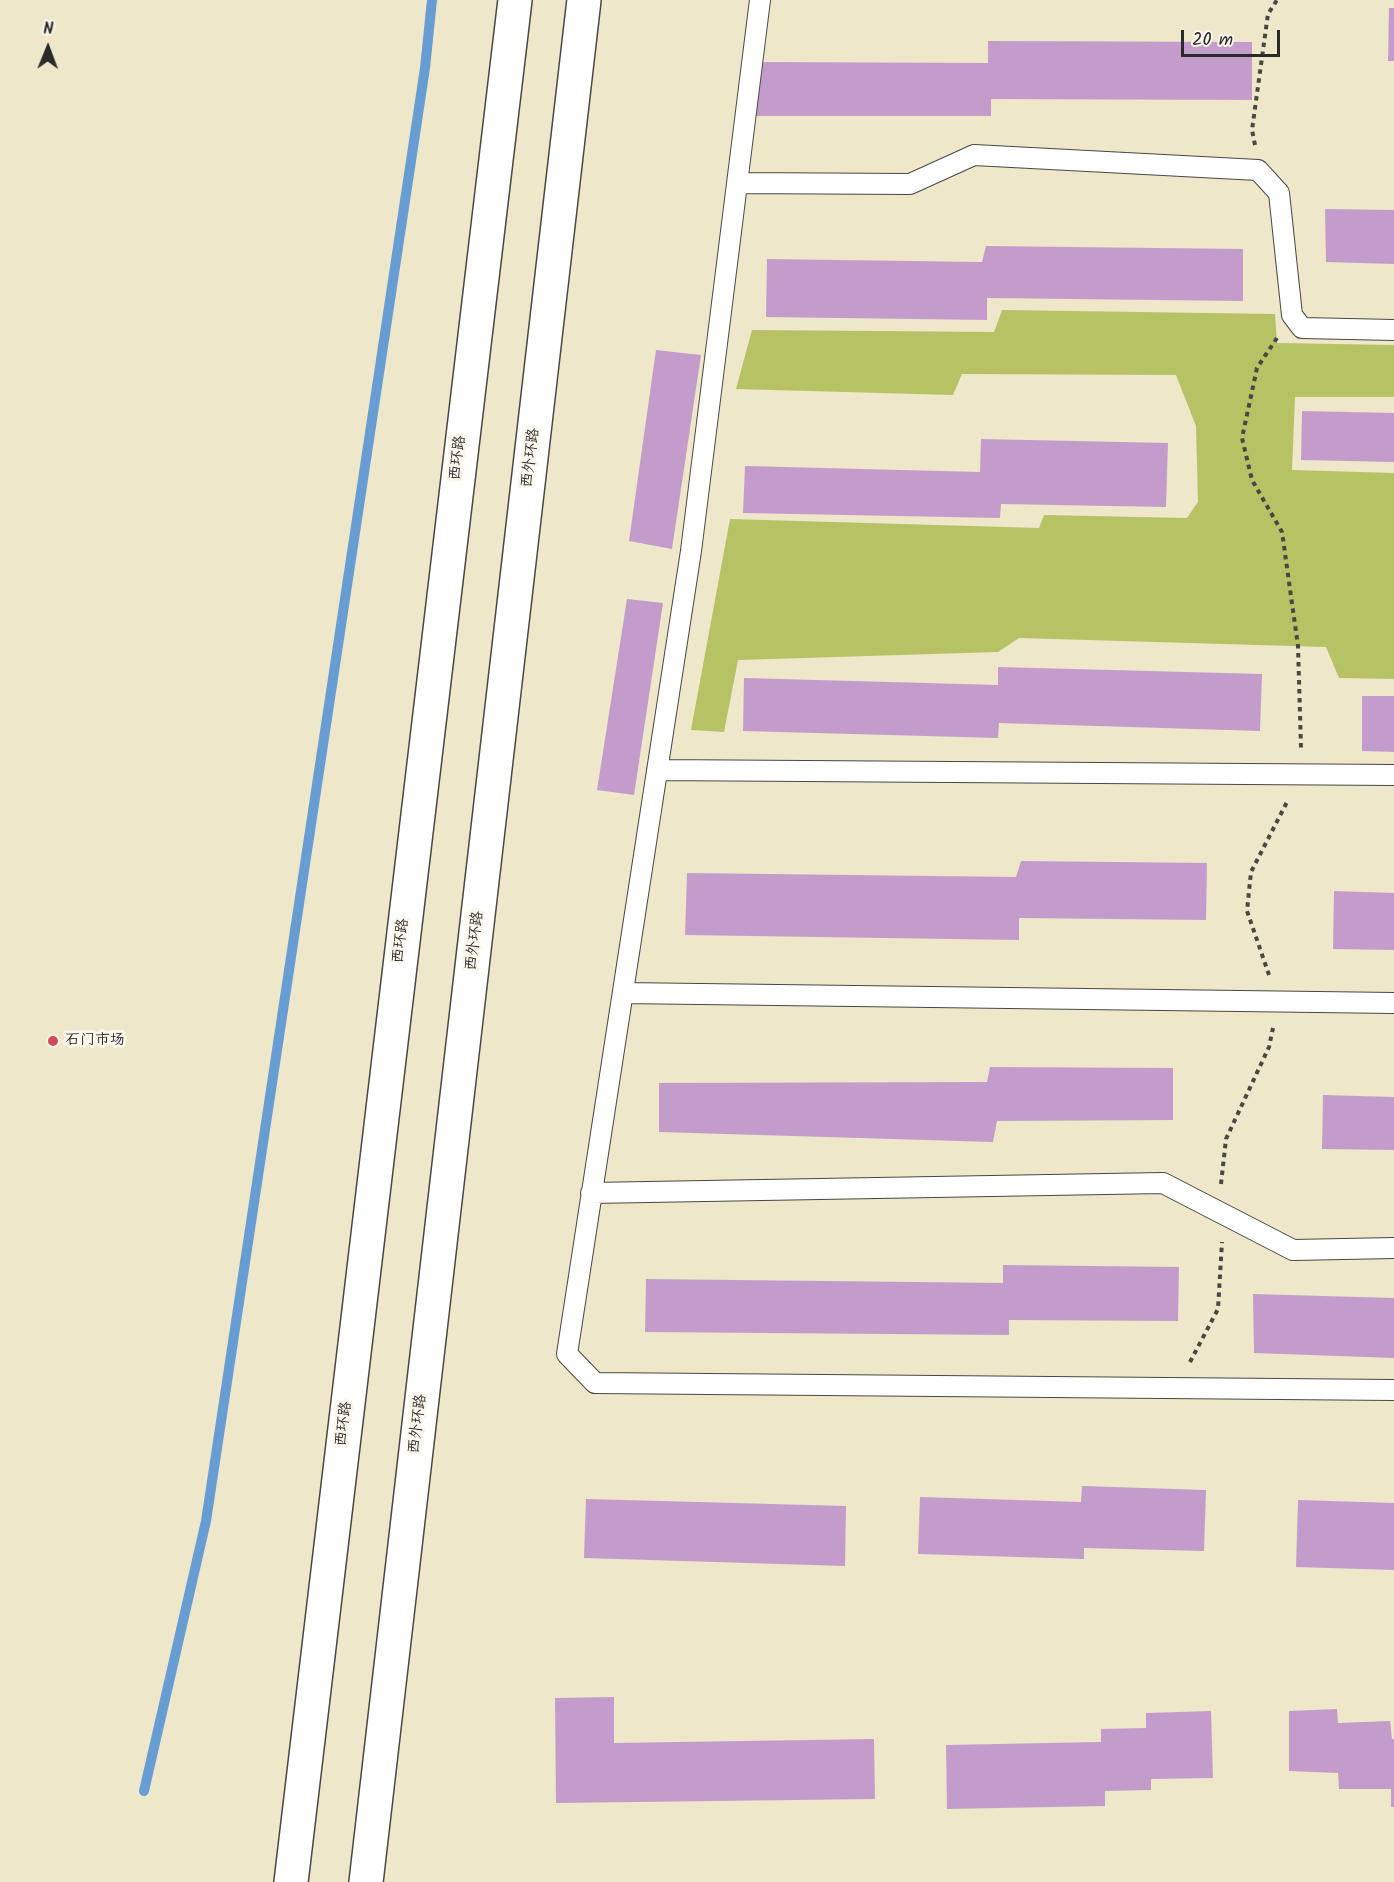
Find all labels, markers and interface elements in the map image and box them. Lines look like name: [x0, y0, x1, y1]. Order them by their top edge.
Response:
text: N: [43, 17, 54, 42]
north arrow: [18, 18, 78, 78]
scale bar: [1184, 18, 1283, 56]
text: 20 m: [1192, 26, 1233, 55]
street label: 西外环路: [519, 427, 545, 489]
street label: 西环路: [447, 435, 471, 481]
street label: 西外环路: [463, 910, 489, 972]
street label: 西环路: [390, 918, 414, 964]
place label: 石门市场: [65, 1032, 125, 1050]
marker: 石门市场: [46, 1034, 60, 1048]
street label: 西外环路: [406, 1393, 432, 1455]
street label: 西环路: [333, 1401, 357, 1447]

